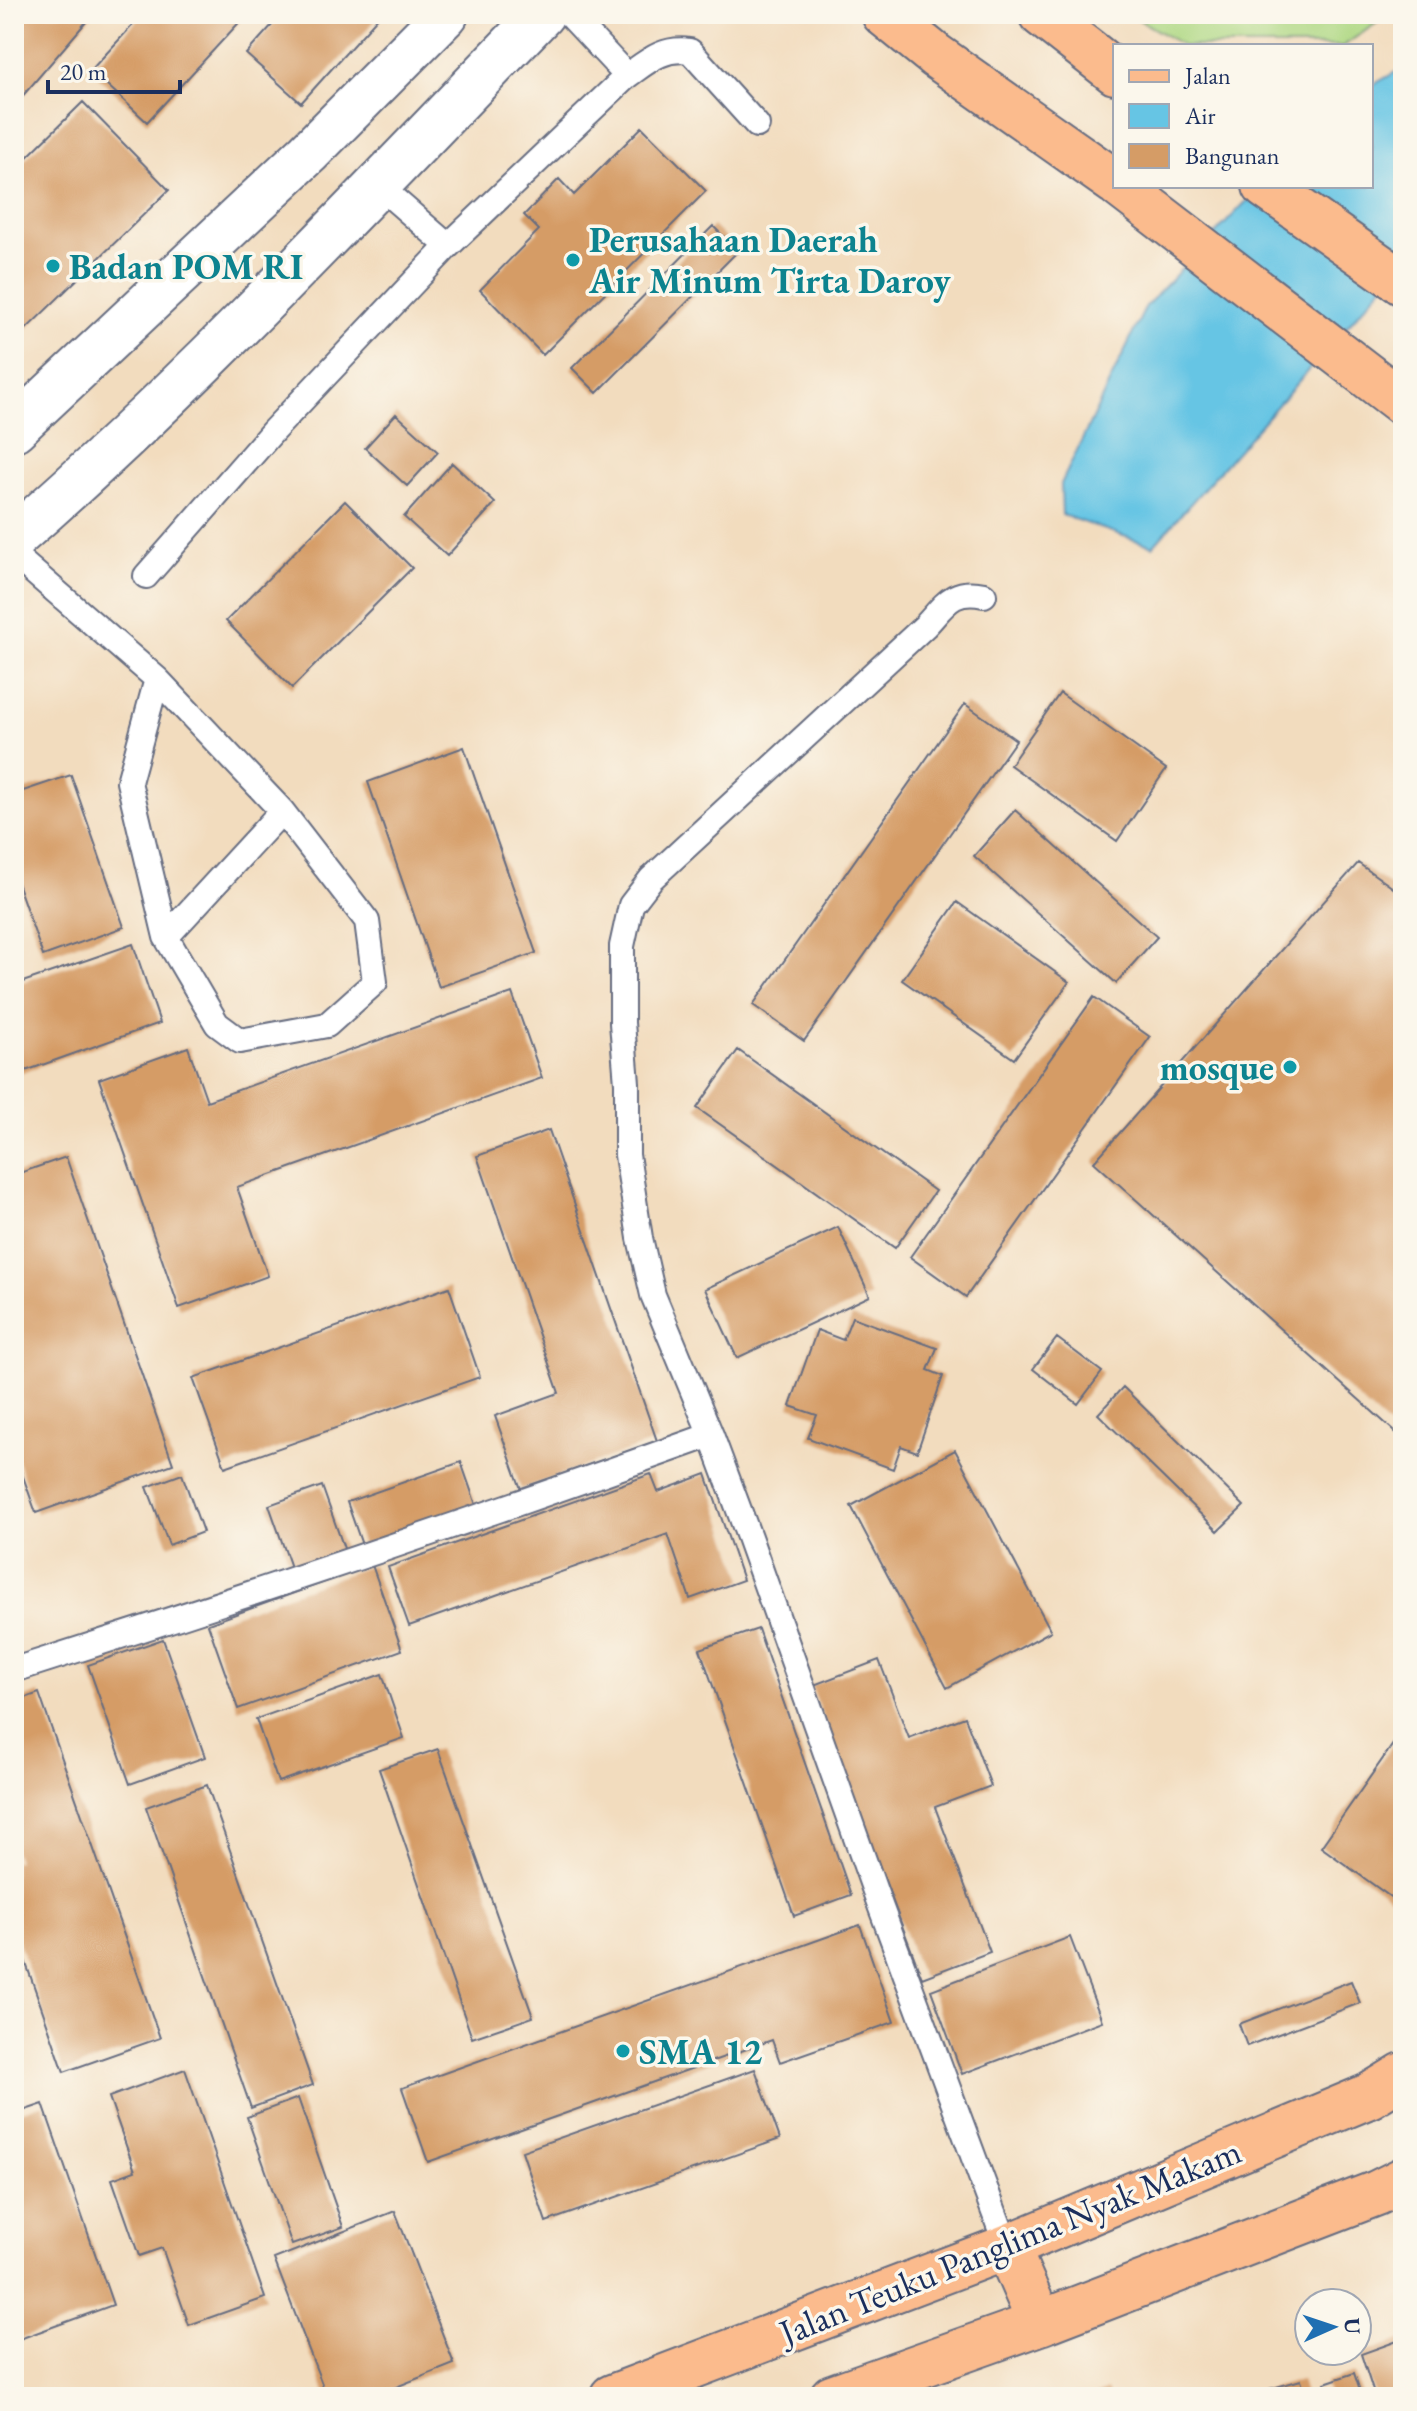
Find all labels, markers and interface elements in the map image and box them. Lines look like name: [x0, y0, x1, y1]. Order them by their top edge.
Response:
scale bar: [48, 44, 180, 94]
legend: [1113, 44, 1373, 188]
text: 20 m: [60, 56, 107, 87]
text: Jalan: [1183, 60, 1231, 91]
text: Air: [1184, 100, 1216, 131]
text: Bangunan: [1185, 140, 1280, 171]
place label: Perusahaan Daerah Air Minum Tirta Daroy: [588, 216, 951, 304]
place label: Badan POM RI: [69, 243, 303, 290]
marker: Perusahaan Daerah Air Minum Tirta Daroy: [564, 251, 582, 269]
marker: Badan POM RI: [44, 257, 62, 275]
place label: mosque: [1160, 1044, 1274, 1091]
marker: mosque: [1281, 1058, 1299, 1076]
place label: SMA 12: [639, 2028, 762, 2075]
marker: SMA 12: [614, 2042, 632, 2060]
street label: Jalan Teuku Panglima Nyak Makam: [770, 2127, 1248, 2357]
north arrow: [1293, 2287, 1373, 2367]
text: U: [1338, 2317, 1367, 2336]

